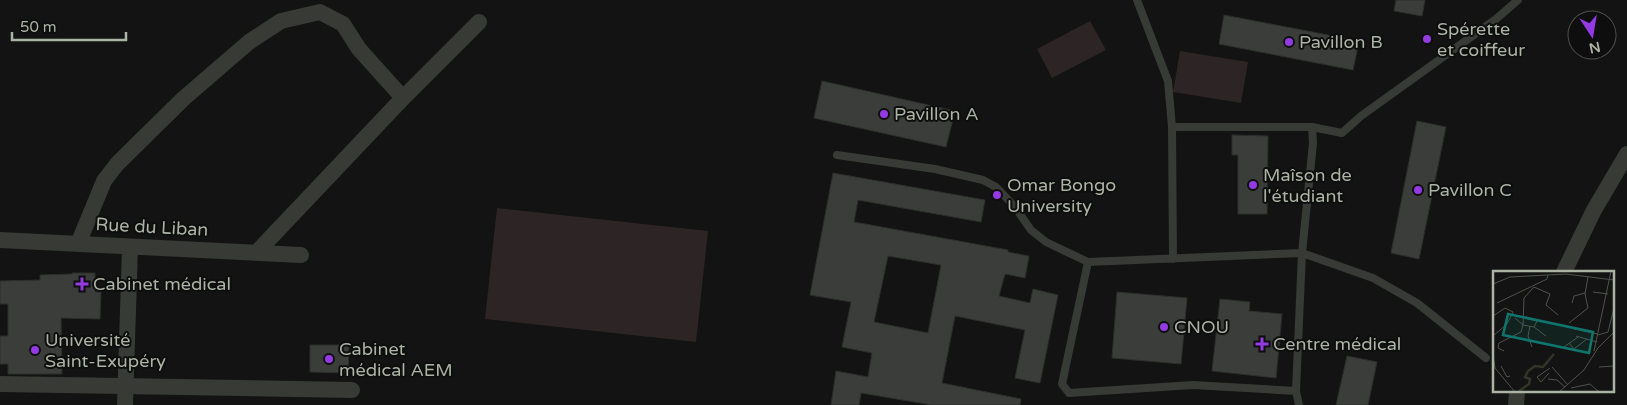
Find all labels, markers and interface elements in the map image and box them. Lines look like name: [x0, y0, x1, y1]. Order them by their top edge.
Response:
scale bar: [12, 10, 126, 42]
north arrow: [1567, 10, 1617, 60]
text: 50 m: [20, 18, 57, 36]
place label: Spérette et coiffeur: [1437, 18, 1525, 61]
place label: Pavillon B: [1299, 31, 1383, 53]
marker: Spérette et coiffeur: [1421, 33, 1433, 45]
marker: Pavillon B: [1283, 36, 1295, 48]
text: N: [1587, 38, 1602, 57]
place label: Pavillon A: [894, 103, 979, 125]
marker: Pavillon A: [878, 108, 890, 120]
place label: Maîson de l'étudiant: [1263, 164, 1352, 207]
place label: Omar Bongo University: [1007, 174, 1116, 217]
marker: Maîson de l'étudiant: [1247, 179, 1259, 191]
place label: Pavillon C: [1428, 179, 1512, 201]
marker: Pavillon C: [1412, 184, 1424, 196]
marker: Omar Bongo University: [991, 189, 1003, 201]
street label: Rue du Liban: [95, 213, 209, 241]
inset map: [1493, 271, 1614, 392]
place label: Cabinet médical: [93, 273, 231, 295]
marker: Cabinet médical: [75, 277, 89, 291]
place label: CNOU: [1174, 316, 1229, 338]
marker: CNOU: [1158, 321, 1170, 333]
place label: Université Saint-Exupéry: [45, 329, 166, 372]
place label: Centre médical: [1273, 333, 1401, 355]
marker: Centre médical: [1255, 337, 1269, 351]
place label: Cabinet médical AEM: [339, 338, 453, 381]
marker: Université Saint-Exupéry: [29, 344, 41, 356]
marker: Cabinet médical AEM: [323, 353, 335, 365]

